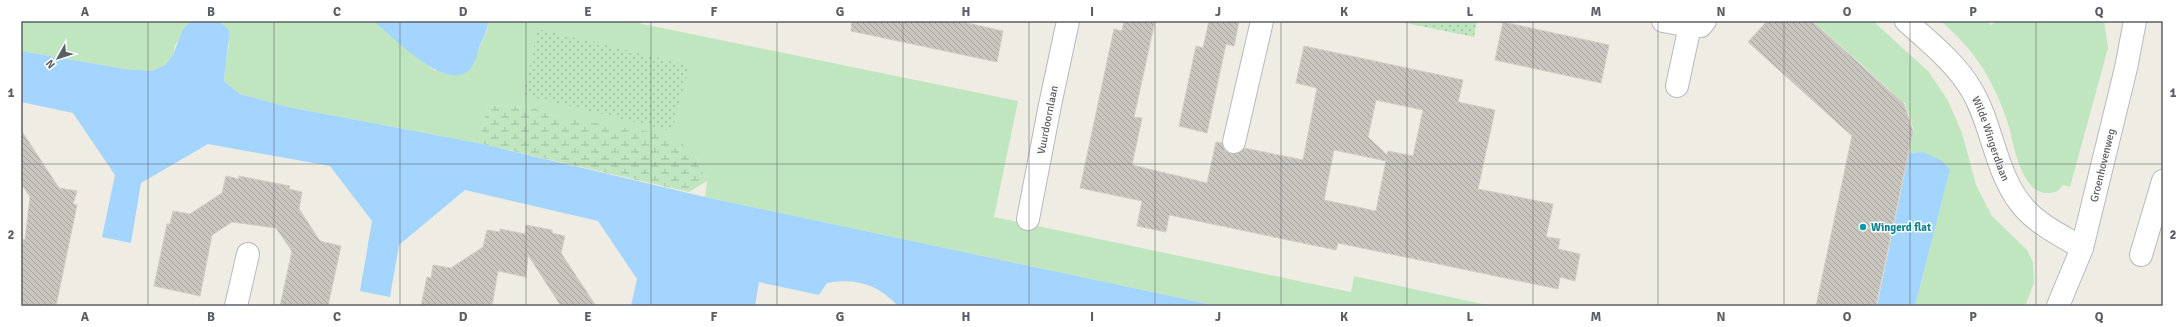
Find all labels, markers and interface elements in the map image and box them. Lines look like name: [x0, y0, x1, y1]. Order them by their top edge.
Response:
text: A: [81, 4, 90, 20]
text: B: [207, 4, 215, 20]
text: C: [333, 4, 341, 20]
text: D: [459, 4, 468, 20]
text: E: [584, 4, 592, 20]
text: F: [711, 4, 718, 20]
text: G: [836, 4, 844, 20]
text: H: [962, 4, 970, 20]
text: I: [1090, 4, 1094, 20]
text: J: [1215, 4, 1221, 20]
text: K: [1340, 4, 1348, 20]
text: L: [1467, 4, 1474, 20]
text: M: [1591, 4, 1602, 20]
text: N: [1716, 4, 1726, 20]
text: O: [1843, 4, 1852, 20]
text: P: [1969, 4, 1977, 20]
text: Q: [2095, 4, 2104, 20]
north arrow: [38, 38, 78, 78]
text: N: [43, 57, 58, 71]
street label: Vuurdoornlaan: [1034, 84, 1061, 155]
text: 1: [7, 85, 15, 101]
text: 1: [2169, 85, 2177, 101]
street label: Wilde Wingerdlaan: [1970, 94, 2012, 183]
street label: Groenhovenweg: [2087, 127, 2118, 203]
place label: Wingerd flat: [1871, 221, 1931, 234]
marker: Wingerd flat: [1858, 222, 1868, 232]
text: 2: [7, 227, 15, 243]
text: 2: [2169, 227, 2177, 243]
text: A: [81, 309, 90, 325]
text: B: [207, 309, 215, 325]
text: C: [333, 309, 341, 325]
text: D: [459, 309, 468, 325]
text: E: [584, 309, 592, 325]
text: F: [711, 309, 718, 325]
text: G: [836, 309, 844, 325]
text: H: [962, 309, 970, 325]
text: I: [1090, 309, 1094, 325]
text: J: [1215, 309, 1221, 325]
text: K: [1340, 309, 1348, 325]
text: L: [1467, 309, 1474, 325]
text: M: [1591, 309, 1602, 325]
text: N: [1716, 309, 1726, 325]
text: O: [1843, 309, 1852, 325]
text: P: [1969, 309, 1977, 325]
text: Q: [2095, 309, 2104, 325]

